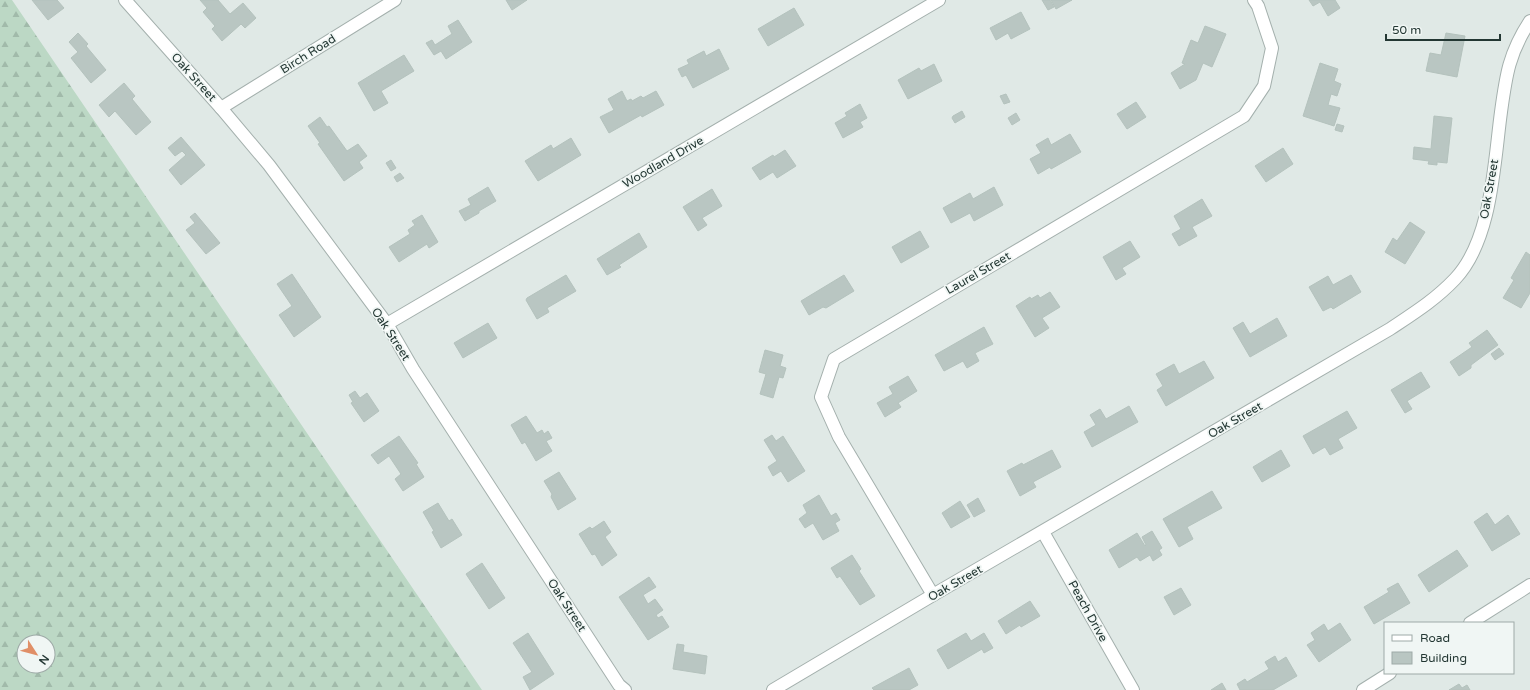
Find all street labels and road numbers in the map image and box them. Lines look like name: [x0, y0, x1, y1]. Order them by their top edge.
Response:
street label: Birch Road: [278, 31, 338, 77]
street label: Oak Street: [169, 50, 220, 104]
street label: Woodland Drive: [620, 133, 706, 191]
street label: Oak Street: [1477, 158, 1501, 220]
street label: Laurel Street: [943, 249, 1013, 297]
street label: Oak Street: [369, 305, 414, 363]
street label: Oak Street: [1205, 399, 1265, 441]
street label: Oak Street: [925, 562, 985, 604]
street label: Oak Street: [545, 576, 590, 634]
street label: Peach Drive: [1065, 578, 1111, 644]

